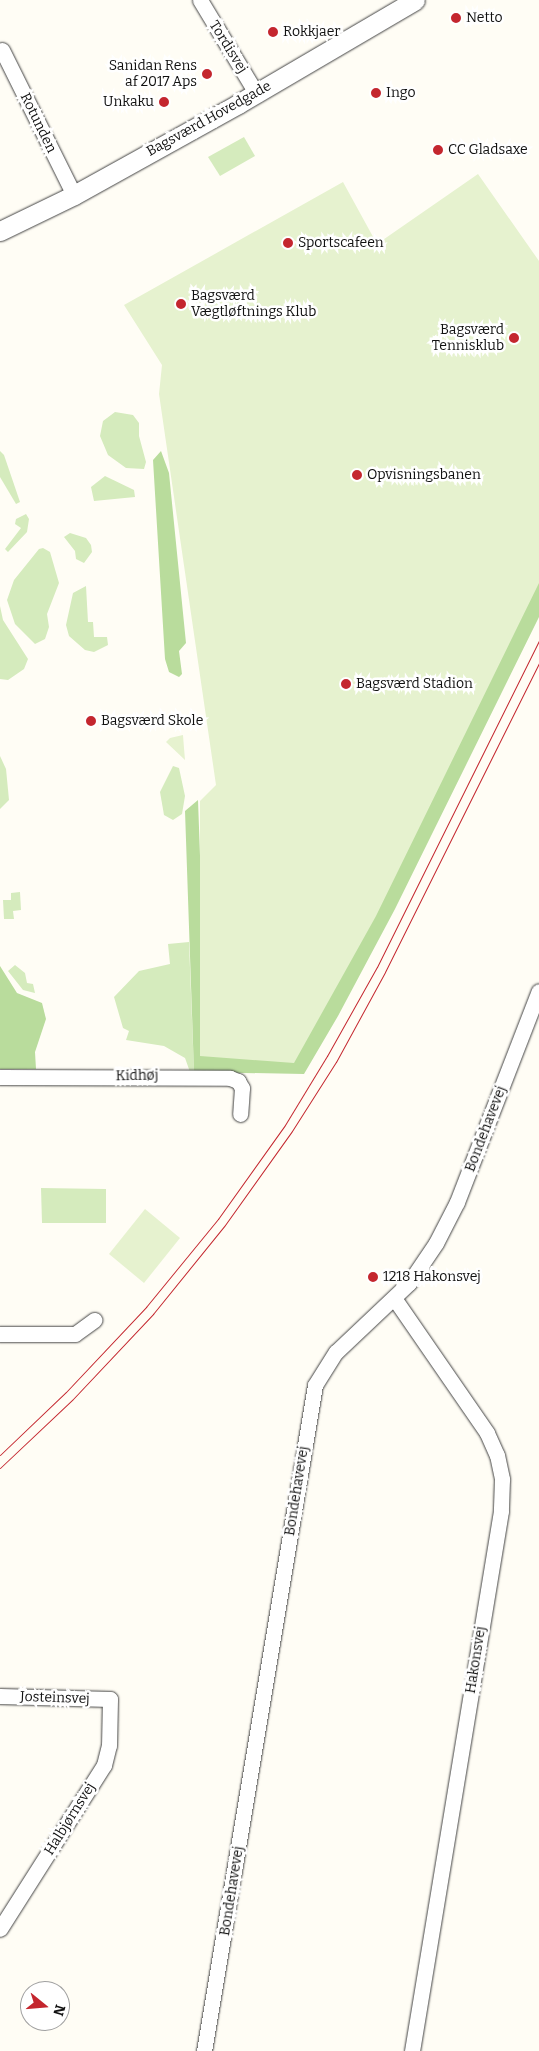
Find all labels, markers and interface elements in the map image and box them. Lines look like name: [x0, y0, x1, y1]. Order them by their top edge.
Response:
place label: Netto: [466, 10, 503, 26]
marker: Netto: [450, 12, 462, 24]
street label: Tordisvej: [205, 18, 251, 76]
place label: Rokkjaer: [283, 24, 341, 40]
marker: Rokkjaer: [267, 26, 279, 38]
place label: Sanidan Rens af 2017 Aps: [109, 58, 197, 90]
marker: Sanidan Rens af 2017 Aps: [201, 68, 213, 80]
street label: Bagsværd Hovedgade: [144, 78, 274, 160]
place label: Ingo: [386, 85, 415, 101]
marker: Ingo: [370, 87, 382, 99]
street label: Rotunden: [16, 90, 60, 156]
place label: Unkaku: [103, 94, 154, 110]
marker: Unkaku: [158, 96, 170, 108]
place label: CC Gladsaxe: [448, 142, 528, 158]
marker: CC Gladsaxe: [432, 144, 444, 156]
place label: Sportscafeen: [298, 235, 384, 251]
marker: Sportscafeen: [282, 237, 294, 249]
place label: Bagsværd Vægtløftnings Klub: [191, 288, 316, 321]
marker: Bagsværd Vægtløftnings Klub: [175, 298, 187, 310]
place label: Bagsværd Tennisklub: [432, 322, 504, 354]
marker: Bagsværd Tennisklub: [508, 332, 520, 344]
place label: Opvisningsbanen: [367, 467, 481, 483]
marker: Opvisningsbanen: [351, 469, 363, 481]
place label: Bagsværd Stadion: [356, 676, 473, 692]
marker: Bagsværd Stadion: [340, 678, 352, 690]
place label: Bagsværd Skole: [101, 713, 203, 729]
marker: Bagsværd Skole: [85, 715, 97, 727]
street label: Kidhøj: [115, 1067, 159, 1085]
street label: Bondehavevej: [462, 1084, 510, 1174]
place label: 1218 Hakonsvej: [383, 1269, 481, 1285]
marker: 1218 Hakonsvej: [367, 1271, 379, 1283]
street label: Bondehavevej: [282, 1445, 312, 1537]
street label: Hakonsvej: [462, 1625, 490, 1695]
street label: Josteinsvej: [20, 1688, 90, 1708]
street label: Halbjørnsvej: [41, 1780, 99, 1858]
street label: Bondehavevej: [217, 1845, 247, 1937]
north arrow: [20, 1981, 70, 2031]
text: N: [49, 2003, 69, 2018]

